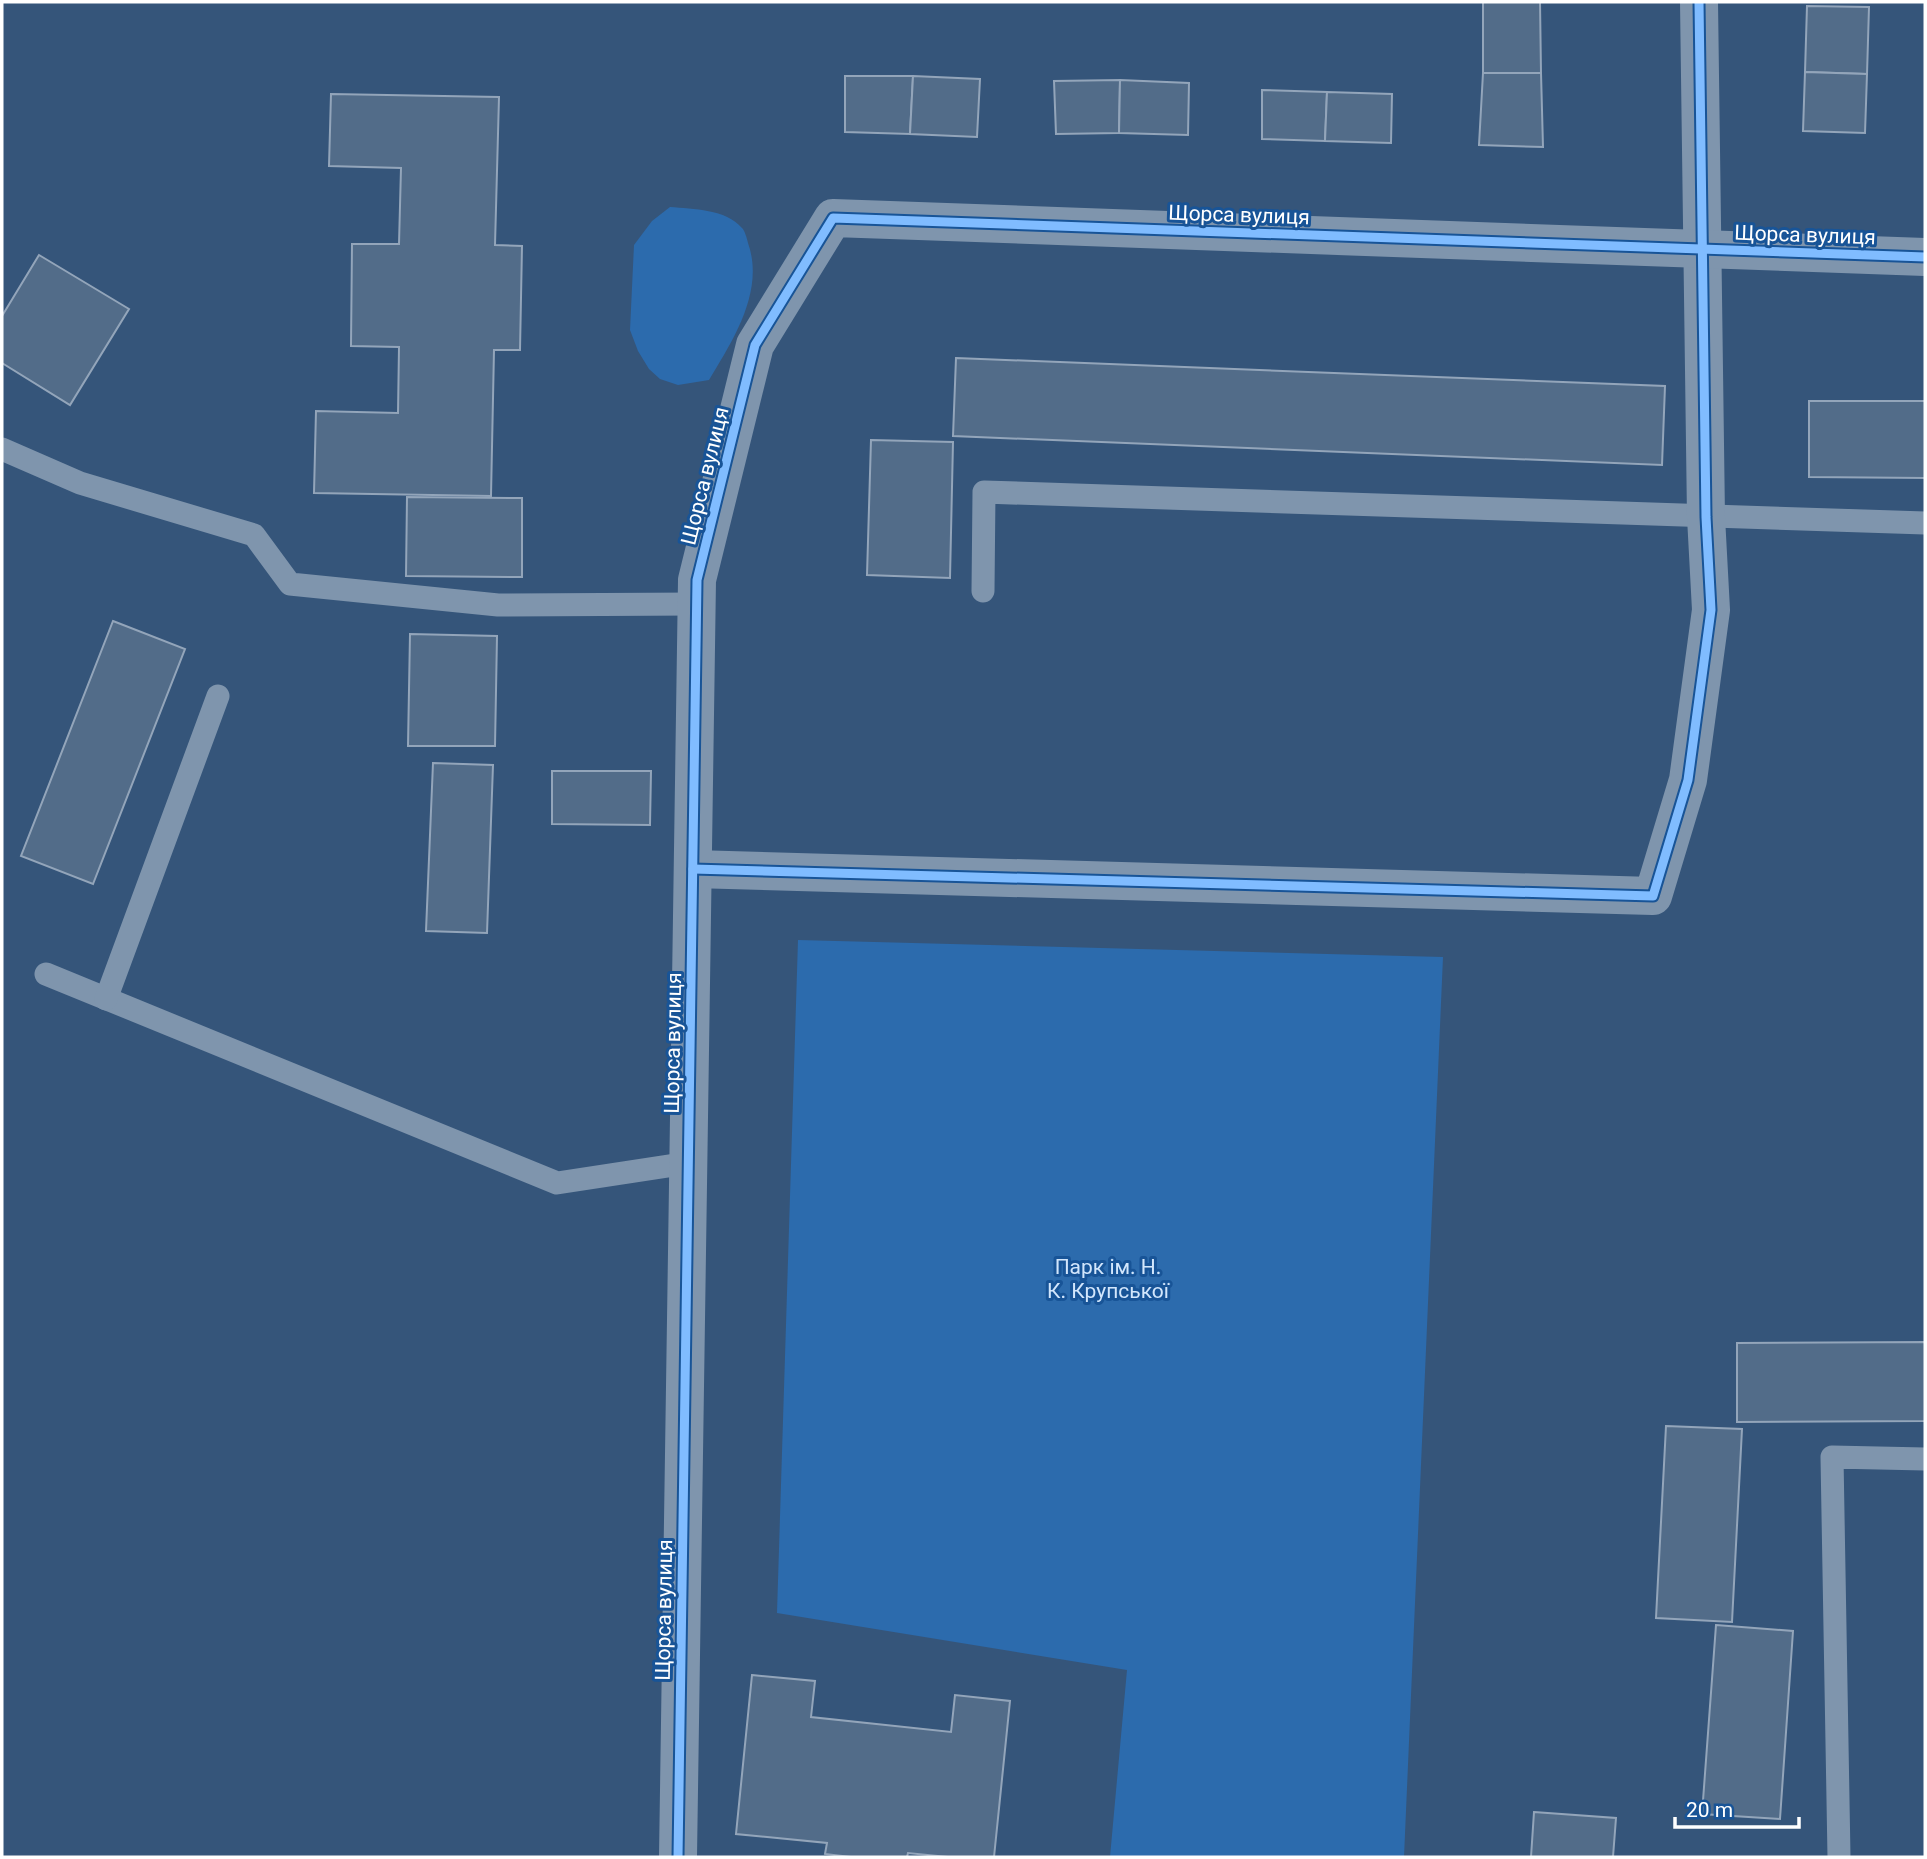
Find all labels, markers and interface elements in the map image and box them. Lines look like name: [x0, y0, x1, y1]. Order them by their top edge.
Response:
street label: Щорса вулиця: [1168, 201, 1310, 229]
street label: Щорса вулиця: [1734, 221, 1876, 249]
street label: Щорса вулиця: [676, 404, 734, 548]
street label: Щорса вулиця: [660, 972, 686, 1114]
park label: Парк ім. Н. К. Крупської: [1047, 1255, 1170, 1303]
street label: Щорса вулиця: [651, 1539, 677, 1681]
scale bar: [1675, 1786, 1799, 1830]
text: 20 m: [1686, 1798, 1733, 1822]

